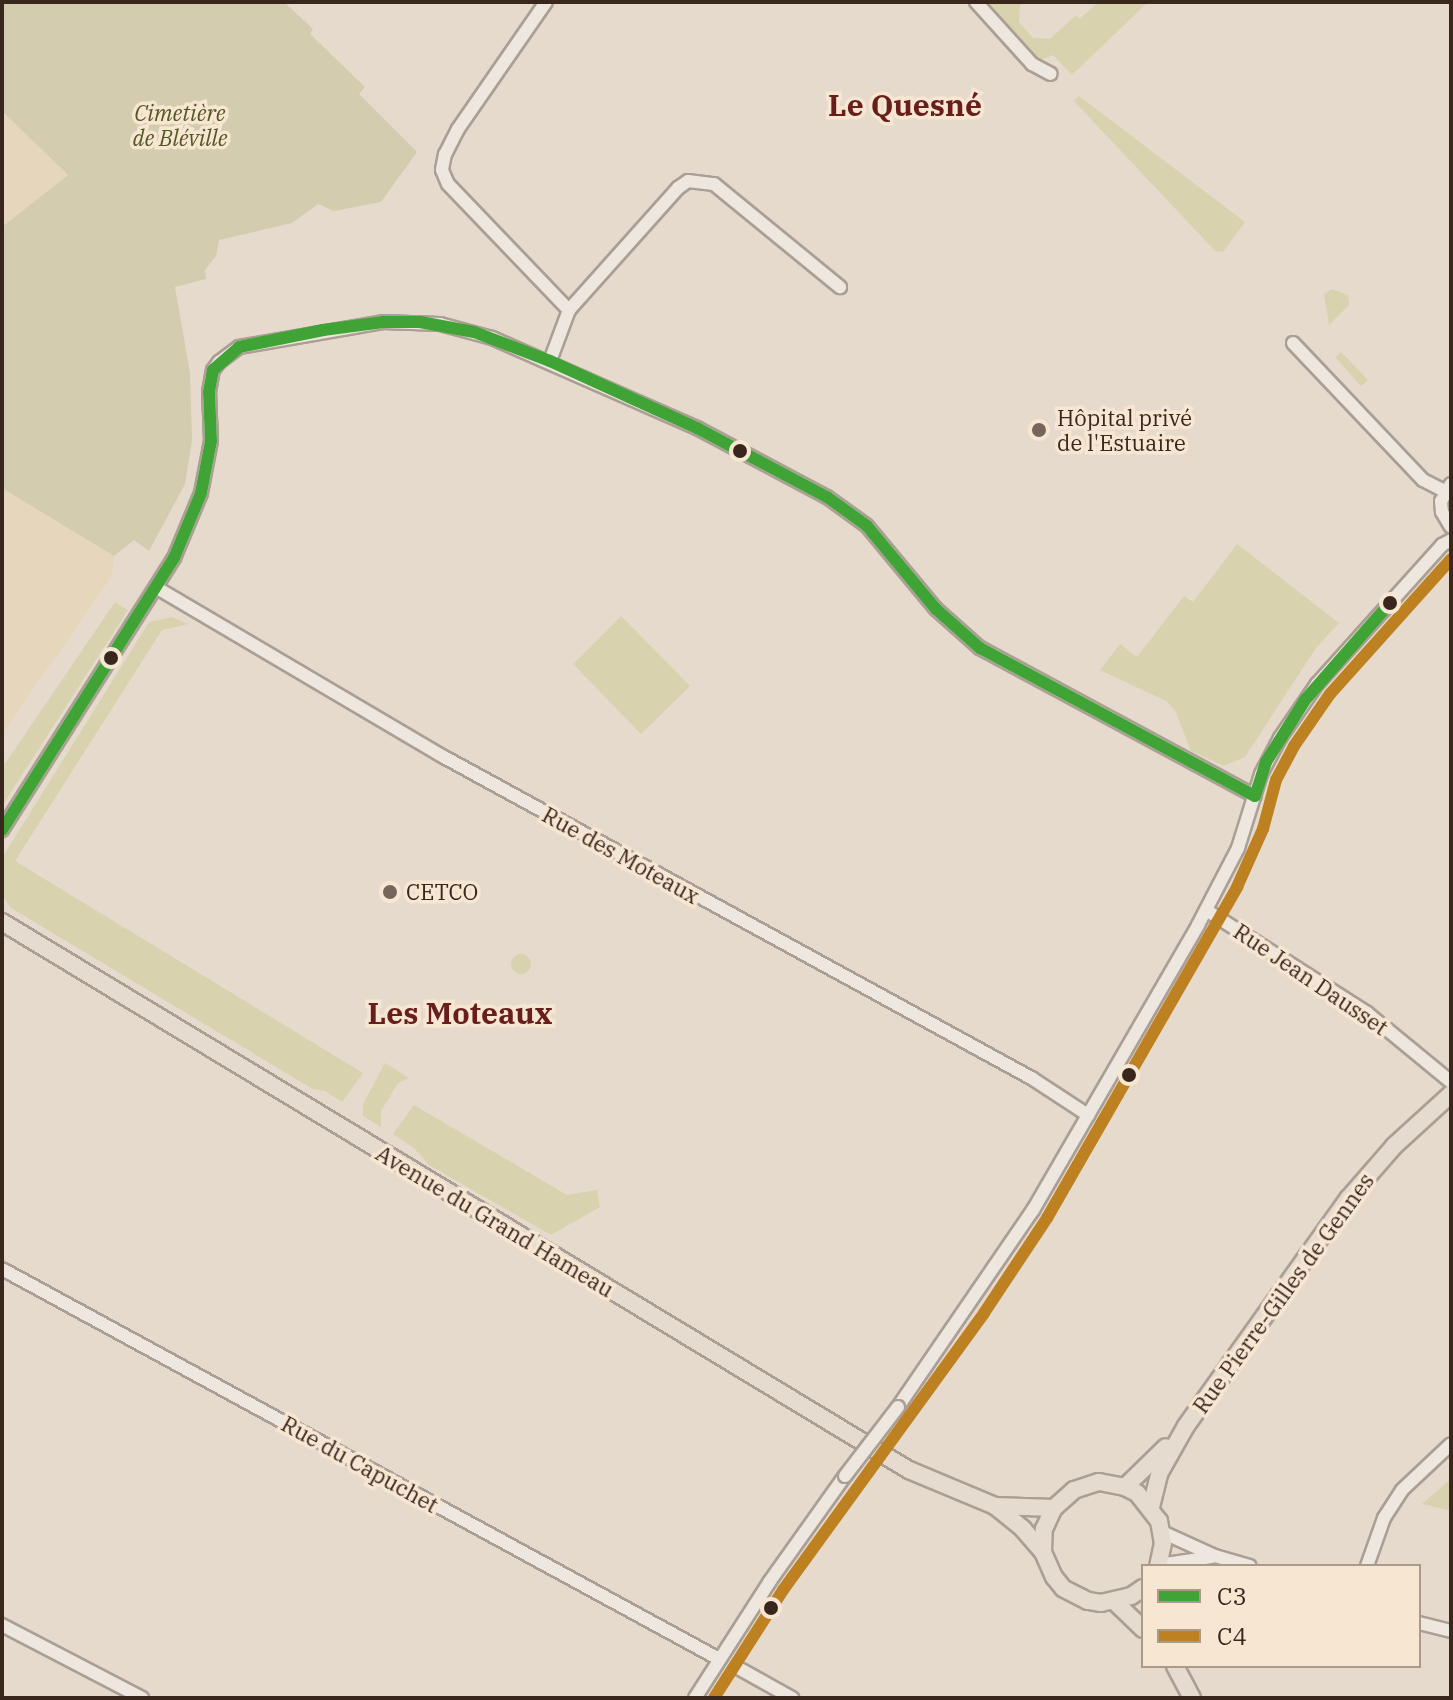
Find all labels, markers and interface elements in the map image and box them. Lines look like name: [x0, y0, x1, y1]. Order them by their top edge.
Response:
district label: Le Quesné: [828, 87, 982, 123]
park label: Cimetière de Bléville: [133, 99, 227, 150]
place label: Hôpital privé de l'Estuaire: [1057, 404, 1192, 456]
marker: Hôpital privé de l'Estuaire: [1028, 419, 1050, 441]
unlabelled marker: [732, 443, 748, 459]
unlabelled marker: [1382, 595, 1398, 611]
unlabelled marker: [103, 650, 119, 666]
street label: Rue des Moteaux: [538, 801, 704, 909]
place label: CETCO: [406, 879, 478, 905]
marker: CETCO: [381, 883, 399, 901]
street label: Rue Jean Dausset: [1229, 918, 1393, 1040]
district label: Les Moteaux: [368, 995, 552, 1031]
unlabelled marker: [1121, 1067, 1137, 1083]
street label: Avenue du Grand Hameau: [371, 1140, 619, 1302]
street label: Rue Pierre-Gilles de Gennes: [1187, 1168, 1379, 1418]
street label: Rue du Capuchet: [277, 1410, 443, 1518]
legend: [1141, 1564, 1421, 1668]
text: C3: [1217, 1580, 1247, 1612]
unlabelled marker: [763, 1600, 779, 1616]
text: C4: [1217, 1620, 1247, 1652]

